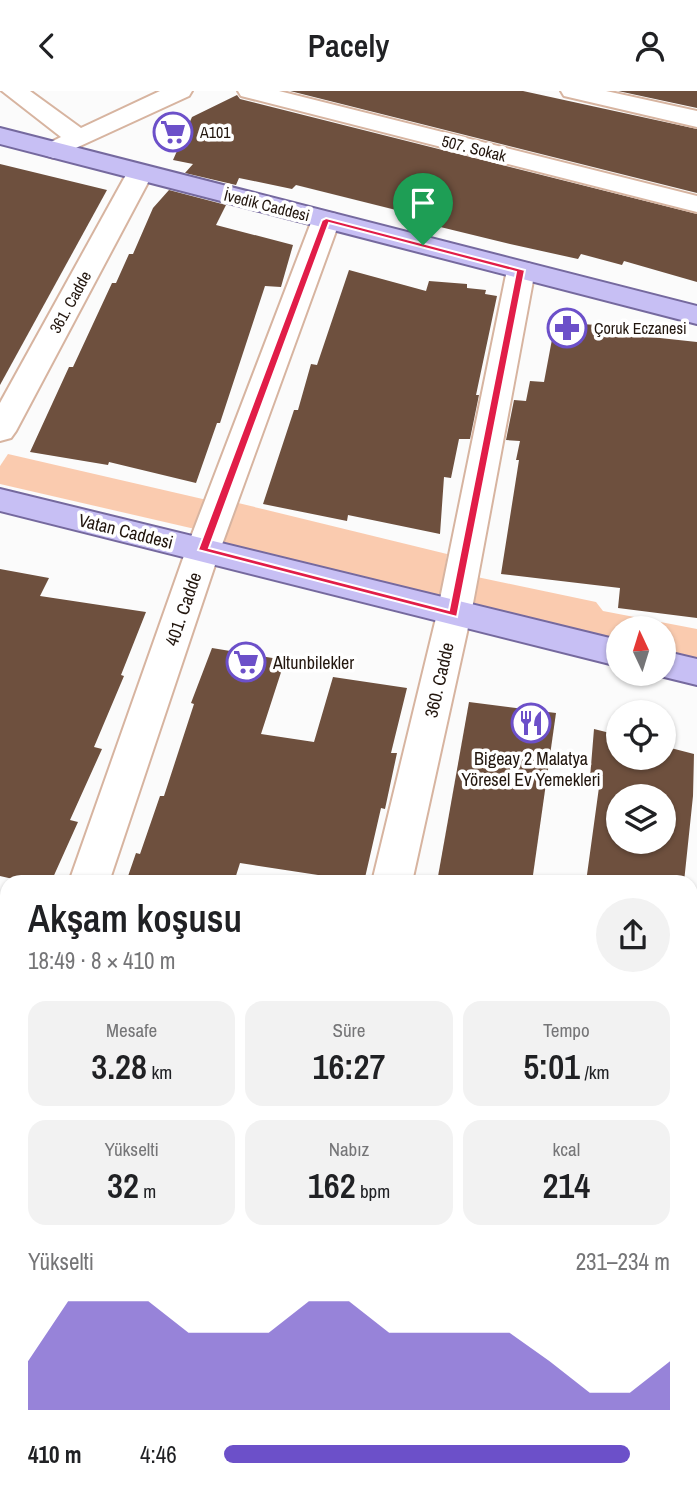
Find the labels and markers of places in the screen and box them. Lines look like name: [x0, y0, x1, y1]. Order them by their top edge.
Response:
supermarket icon: A101: [152, 111, 194, 153]
place label: A101: [199, 121, 231, 143]
pin: [393, 173, 453, 245]
pharmacy icon: Çoruk Eczanesi: [546, 307, 588, 349]
place label: Çoruk Eczanesi: [594, 317, 687, 339]
supermarket icon: Altunbilekler: [225, 641, 267, 683]
place label: Altunbilekler: [272, 650, 354, 675]
restaurant icon: Bigeay 2 Malatya Yöresel Ev Yemekleri: [510, 702, 552, 744]
place label: Bigeay 2 Malatya Yöresel Ev Yemekleri: [461, 746, 601, 792]

